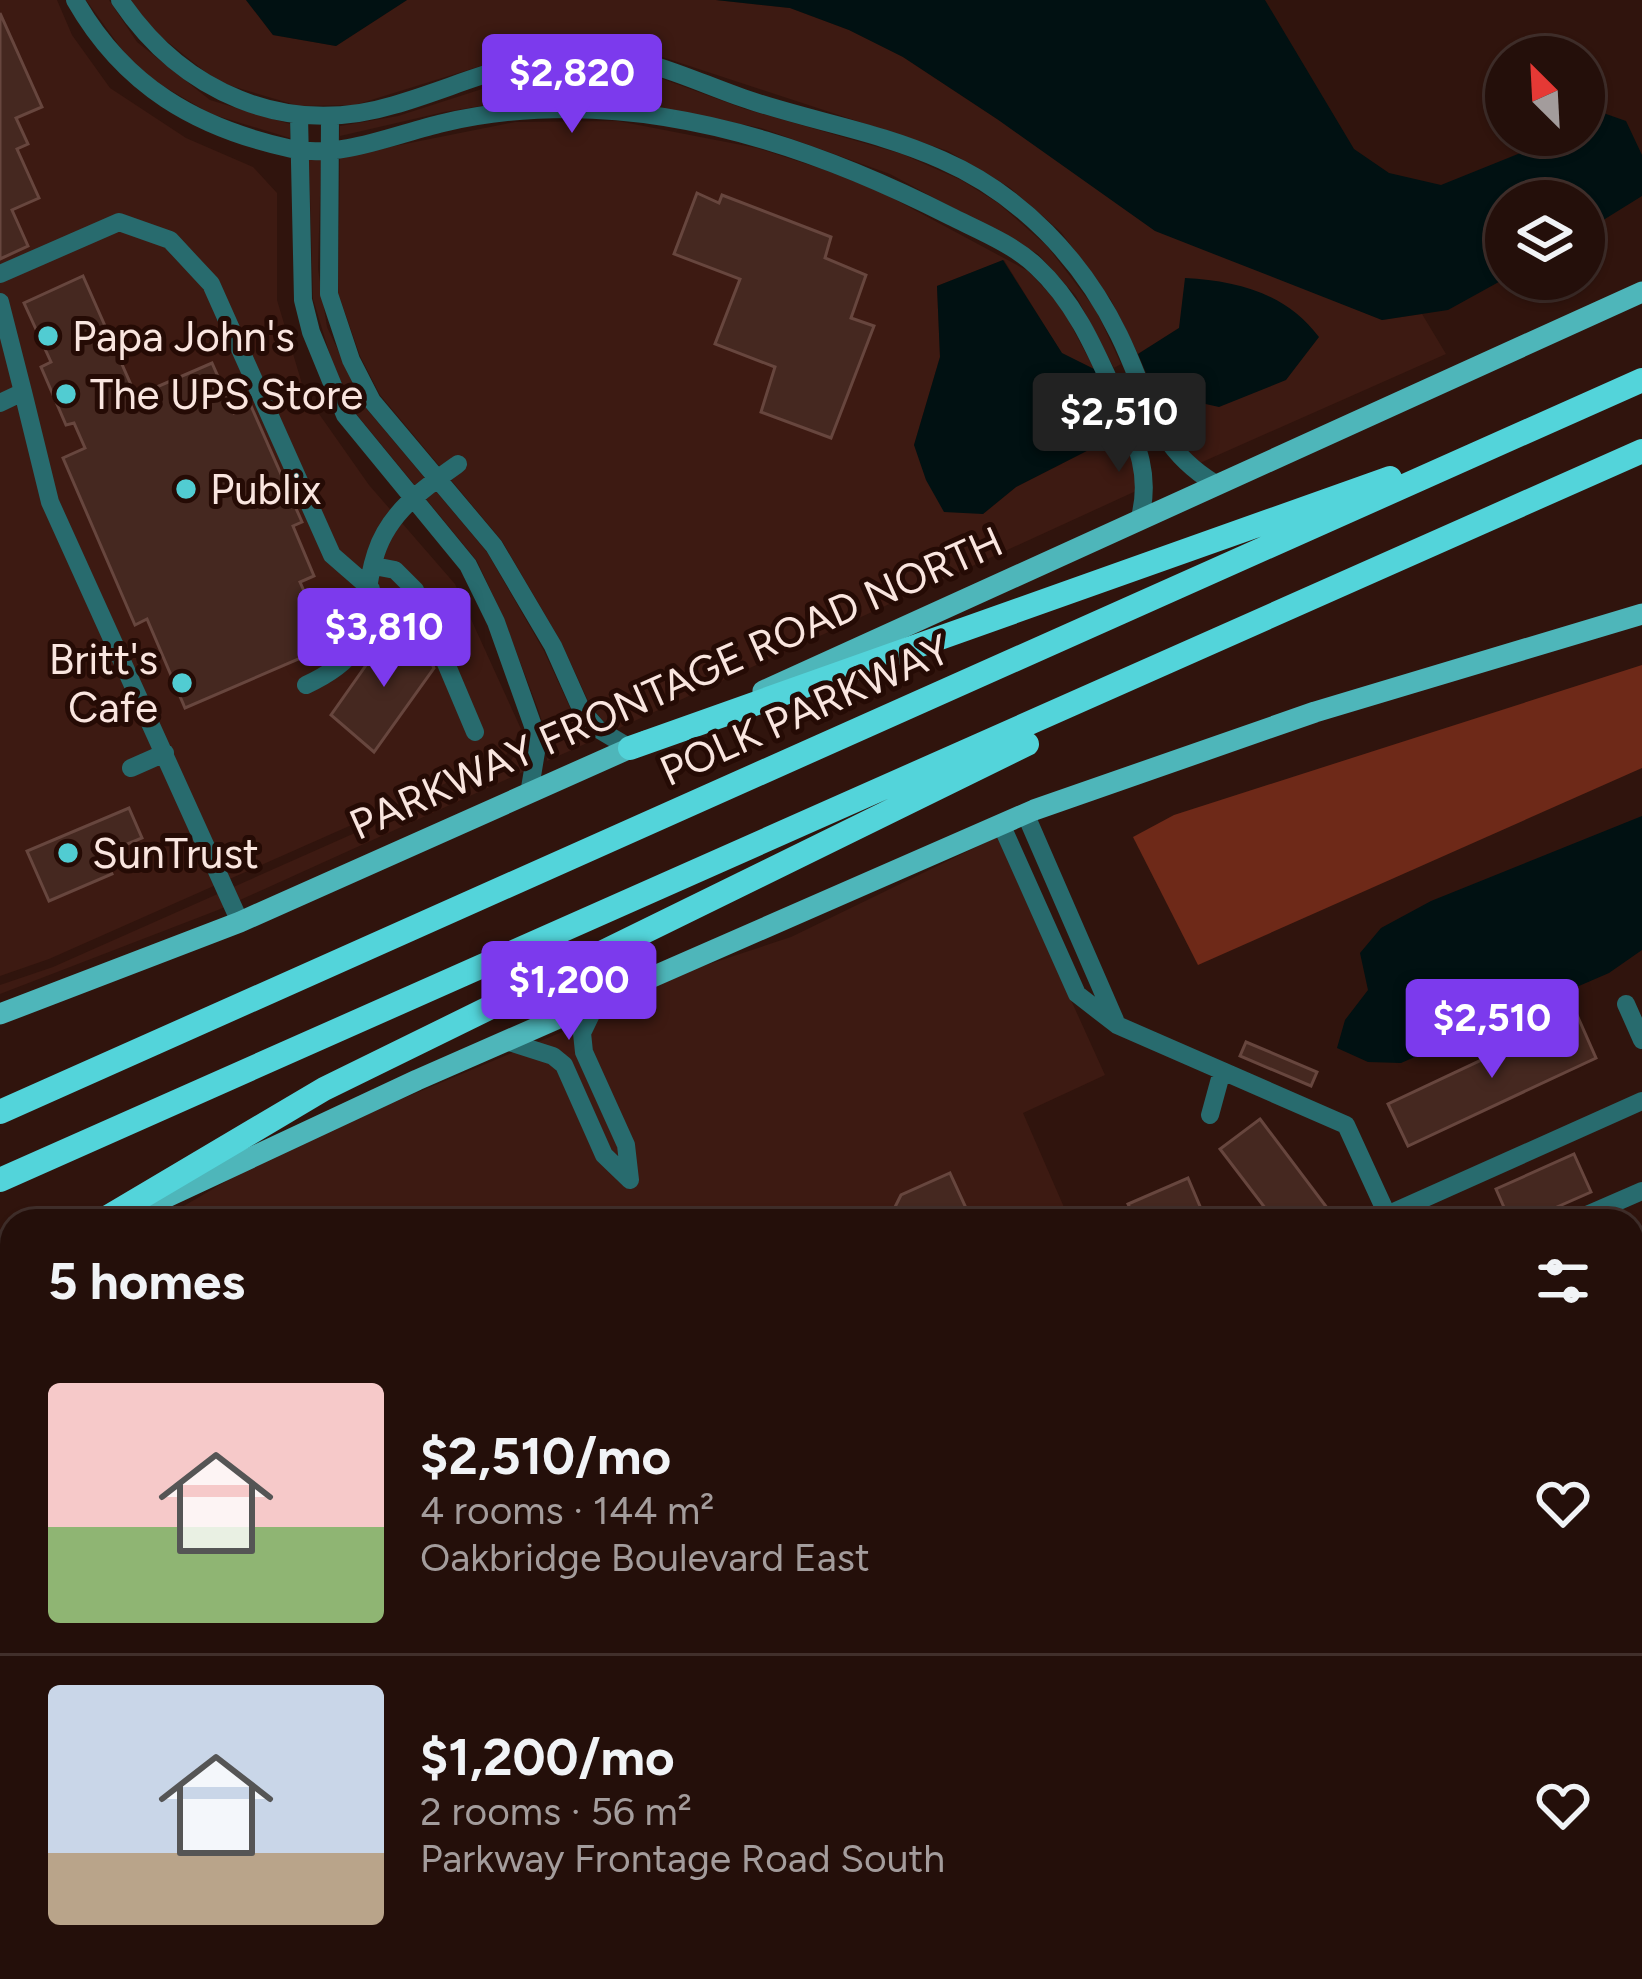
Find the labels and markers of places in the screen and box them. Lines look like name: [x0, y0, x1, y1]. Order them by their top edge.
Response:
pin: $2,820: [474, 34, 670, 136]
place label: Papa John's: [72, 311, 295, 362]
marker: Papa John's: [35, 323, 61, 349]
place label: The UPS Store: [90, 369, 363, 420]
pin: $2,510: [1021, 373, 1217, 475]
marker: The UPS Store: [53, 381, 79, 407]
place label: Publix: [210, 464, 321, 515]
marker: Publix: [173, 476, 199, 502]
pin: $3,810: [286, 588, 482, 690]
place label: Britt's Cafe: [49, 634, 158, 733]
marker: Britt's Cafe: [169, 670, 195, 696]
place label: SunTrust: [92, 828, 259, 879]
marker: SunTrust: [55, 840, 81, 866]
pin: $1,200: [471, 941, 667, 1043]
pin: $2,510: [1394, 979, 1590, 1081]

